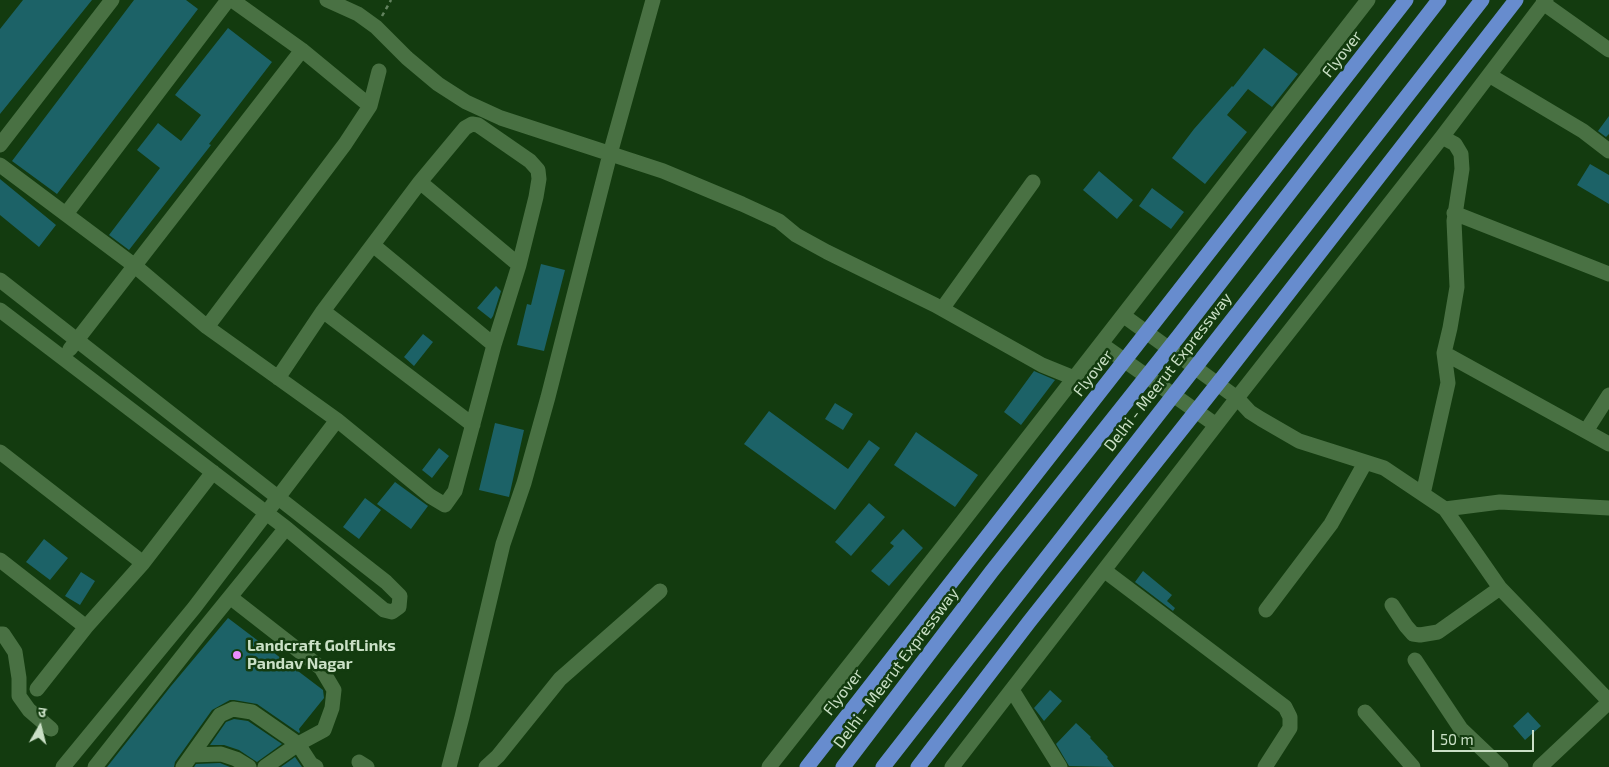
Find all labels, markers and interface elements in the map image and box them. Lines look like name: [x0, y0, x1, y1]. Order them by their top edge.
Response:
street label: Flyover: [1318, 27, 1366, 81]
street label: Delhi - Meerut Expressway: [1100, 289, 1236, 455]
street label: Flyover: [1069, 346, 1117, 400]
street label: Delhi - Meerut Expressway: [829, 584, 963, 752]
place label: Landcraft GolfLinks Pandav Nagar: [247, 636, 396, 674]
marker: Landcraft GolfLinks Pandav Nagar: [231, 649, 243, 661]
street label: Flyover: [819, 665, 867, 719]
north arrow: [15, 702, 65, 752]
text: उ: [37, 703, 47, 721]
scale bar: [1434, 720, 1536, 752]
text: 50 m: [1440, 730, 1474, 748]

